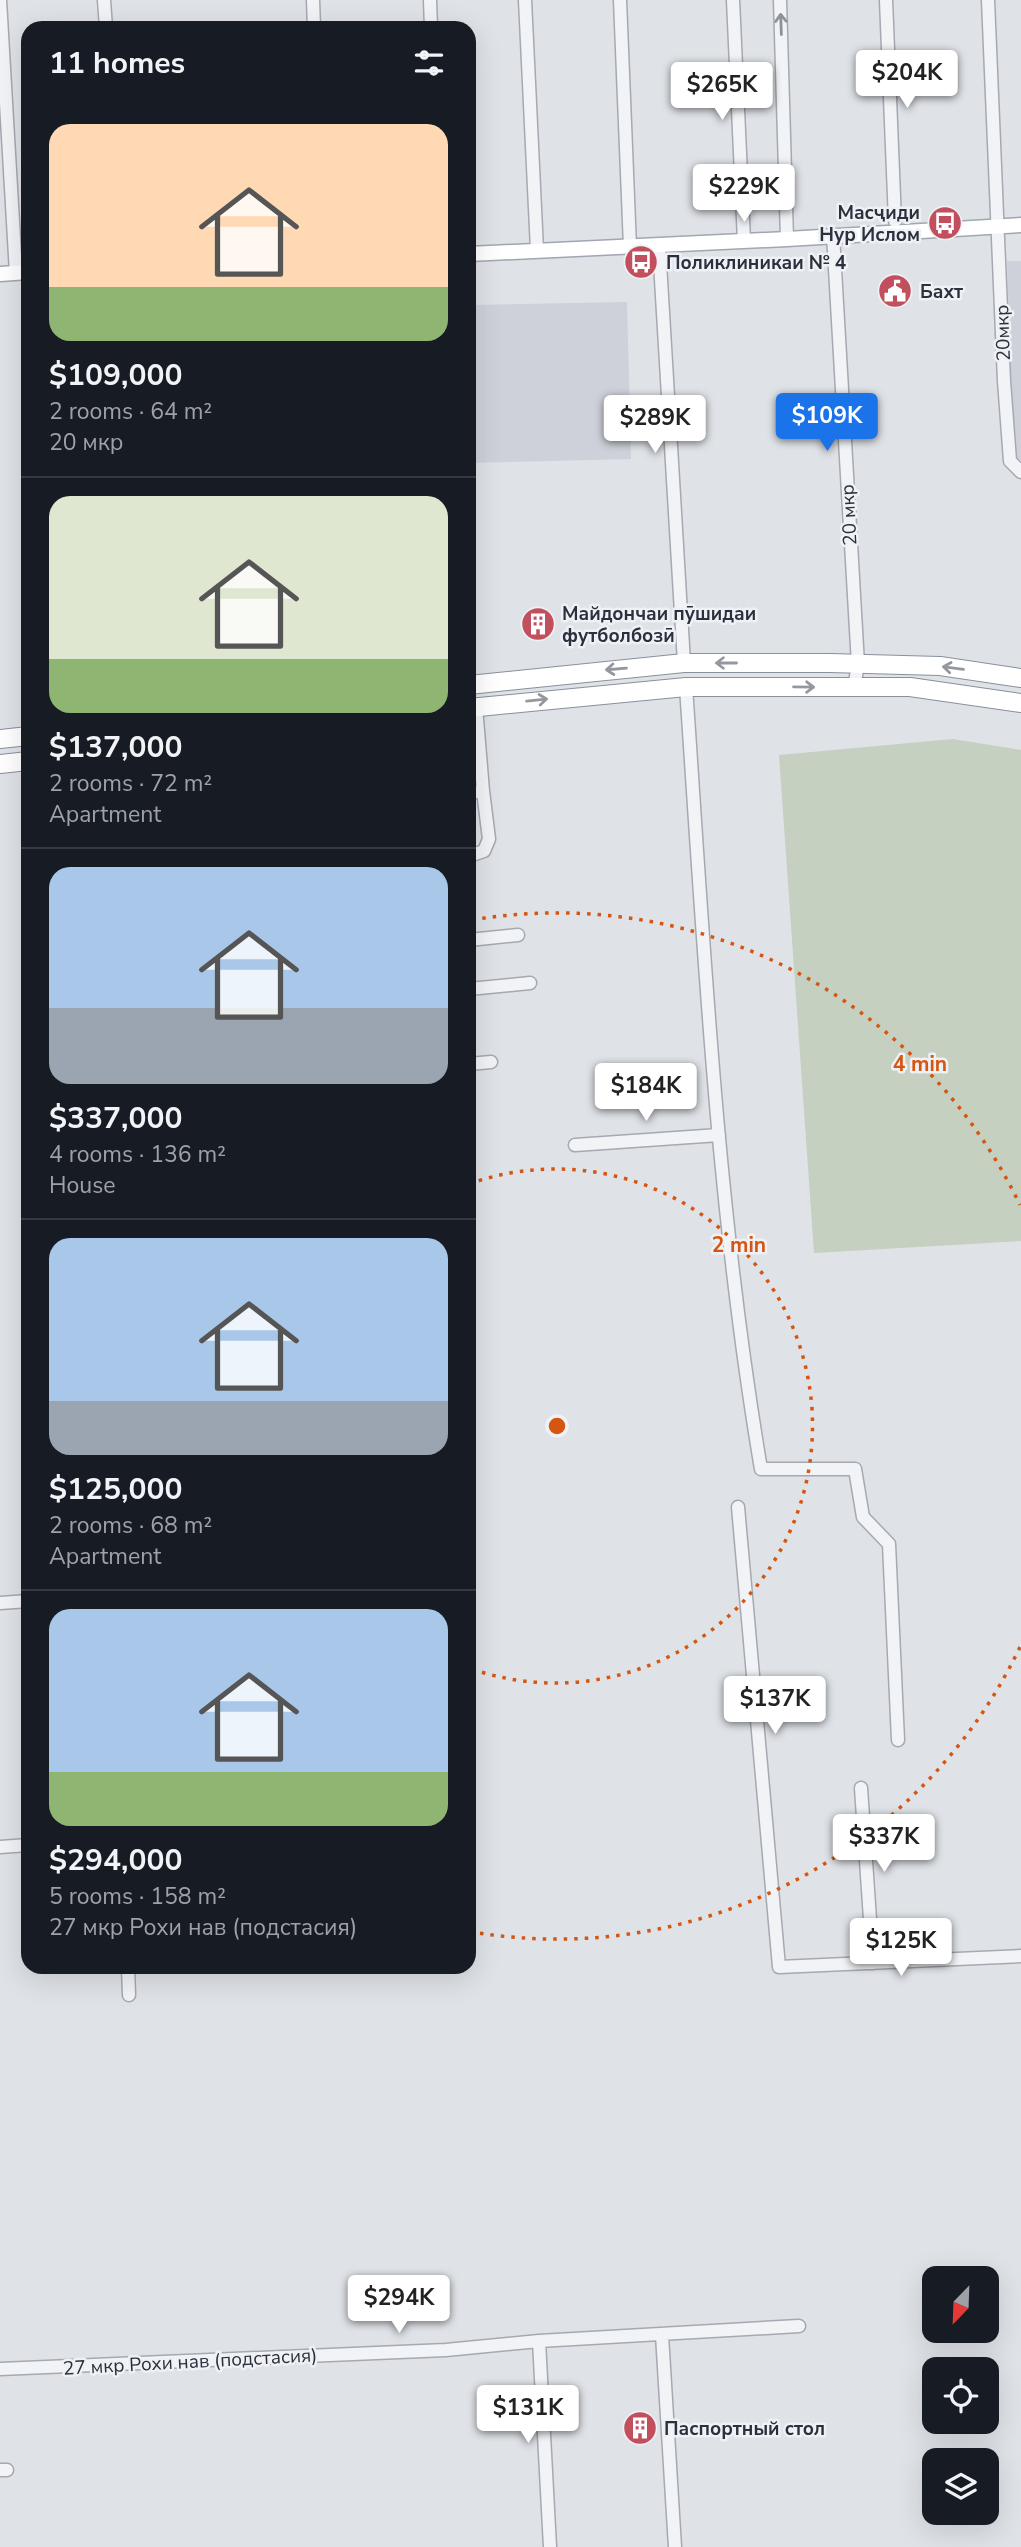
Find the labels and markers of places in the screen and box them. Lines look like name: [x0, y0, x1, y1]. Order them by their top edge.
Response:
pin: $204K: [858, 50, 956, 110]
pin: $265K: [673, 62, 771, 122]
pin: $229K: [695, 164, 793, 224]
place label: Масҷиди Нур Ислом: [819, 200, 920, 248]
bus stop icon: Масҷиди Нур Ислом: [926, 204, 964, 242]
bus stop icon: Поликлиникаи № 4: [622, 243, 660, 281]
place label: Поликлиникаи № 4: [666, 250, 846, 276]
public building icon: Бахт: [876, 272, 914, 310]
place label: Бахт: [920, 279, 963, 305]
pin: $109K: [778, 393, 876, 453]
pin: $289K: [606, 396, 704, 455]
place label: Майдончаи пӯшидаи футболбозӣ: [562, 601, 756, 649]
building icon: Майдончаи пӯшидаи футболбозӣ: [519, 605, 557, 643]
pin: $184K: [597, 1064, 695, 1123]
centre of rings: [545, 1414, 569, 1438]
pin: $137K: [726, 1676, 824, 1736]
pin: $337K: [835, 1814, 933, 1874]
pin: $125K: [852, 1918, 950, 1978]
pin: $294K: [350, 2276, 448, 2335]
pin: $131K: [479, 2386, 577, 2445]
building icon: Паспортный стол: [621, 2409, 659, 2447]
place label: Паспортный стол: [664, 2416, 825, 2442]

